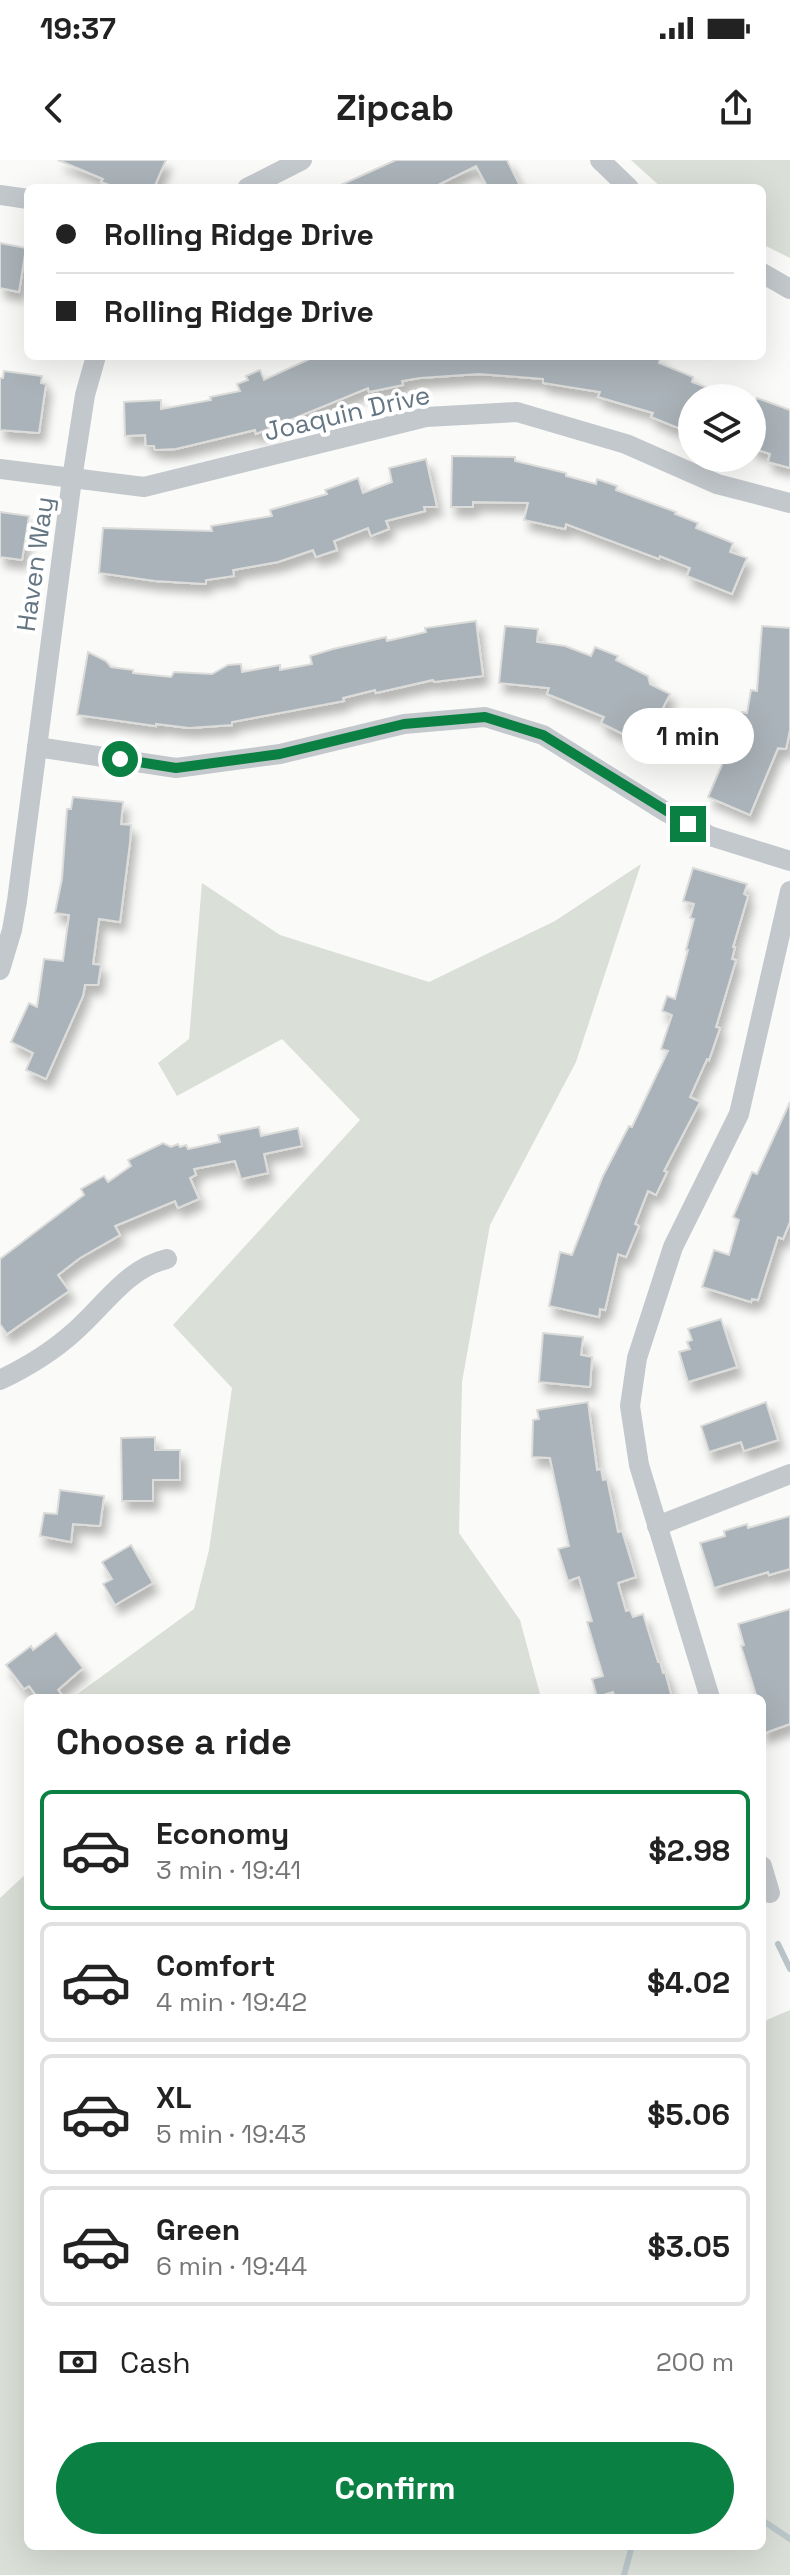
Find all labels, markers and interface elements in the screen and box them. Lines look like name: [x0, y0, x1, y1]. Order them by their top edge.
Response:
text: 19:37: [40, 9, 116, 48]
text: Zipcab: [336, 85, 454, 131]
icon: back: [32, 86, 76, 130]
icon: share: [714, 86, 758, 130]
text: Rolling Ridge Drive: [104, 215, 374, 254]
text: Rolling Ridge Drive: [104, 292, 374, 331]
street label: Joaquin Drive: [261, 377, 433, 449]
map controls: [678, 384, 766, 472]
button: layers: [678, 384, 766, 472]
street label: Haven Way: [9, 494, 61, 634]
callout: 1 min: [622, 708, 754, 764]
text: 1 min: [656, 719, 720, 753]
route start: [102, 741, 138, 777]
route end: [670, 806, 706, 842]
text: Choose a ride: [56, 1719, 292, 1765]
icon: car: [60, 1814, 132, 1886]
text: Economy: [156, 1814, 289, 1853]
text: $2.98: [649, 1831, 730, 1870]
text: 3 min · 19:41: [156, 1853, 301, 1887]
icon: car: [60, 1946, 132, 2018]
text: Comfort: [156, 1946, 275, 1985]
text: $4.02: [647, 1963, 730, 2002]
text: 4 min · 19:42: [156, 1985, 307, 2019]
icon: car: [60, 2078, 132, 2150]
text: XL: [156, 2078, 192, 2117]
text: $5.06: [647, 2095, 730, 2134]
text: 5 min · 19:43: [156, 2117, 306, 2151]
icon: car: [60, 2210, 132, 2282]
text: Green: [156, 2210, 240, 2249]
text: $3.05: [648, 2227, 730, 2266]
text: 6 min · 19:44: [156, 2249, 307, 2283]
icon: cash: [56, 2340, 100, 2384]
text: Cash: [120, 2343, 191, 2382]
text: 200 m: [656, 2345, 734, 2379]
button: Confirm: [56, 2442, 734, 2534]

